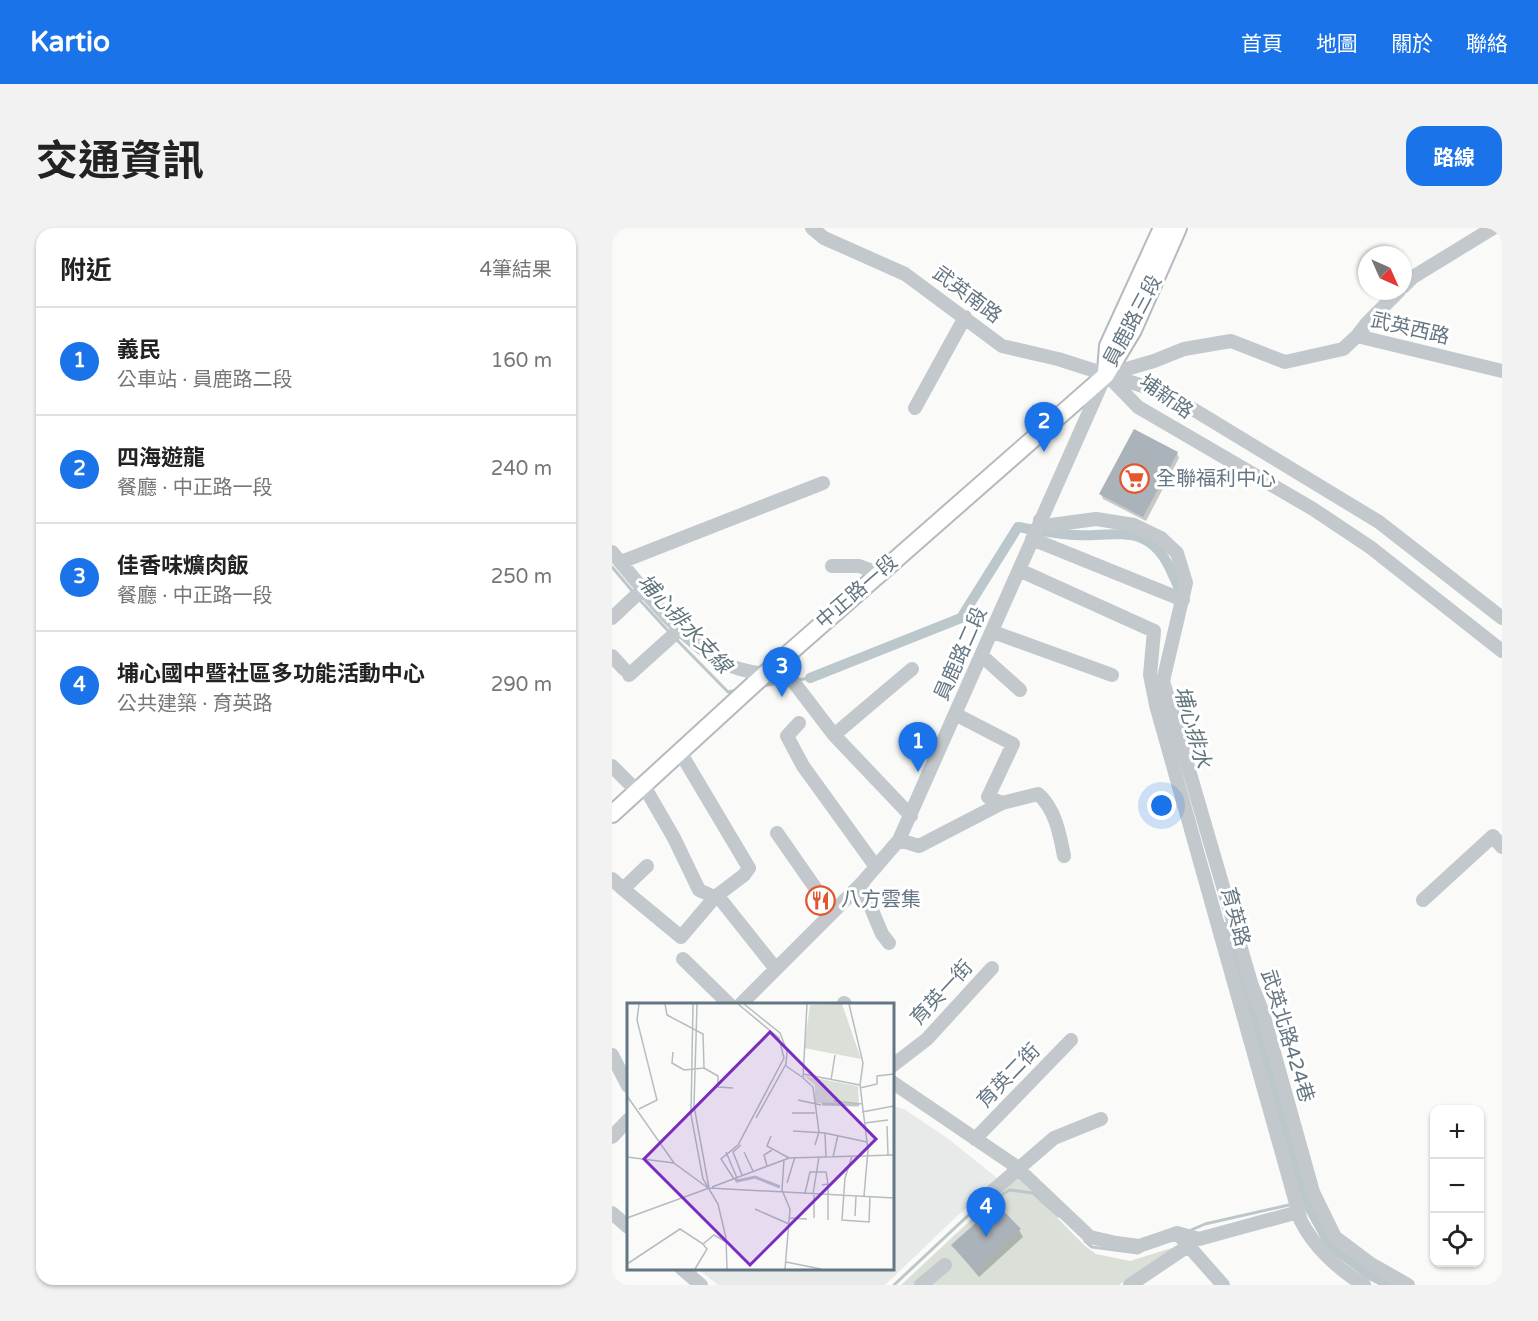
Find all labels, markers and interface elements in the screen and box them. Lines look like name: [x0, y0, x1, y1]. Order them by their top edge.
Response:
text: Kartio: [30, 25, 110, 59]
text: 首頁: [1241, 32, 1283, 57]
text: 地圖: [1316, 32, 1358, 57]
text: 關於: [1391, 32, 1433, 57]
text: 聯絡: [1466, 32, 1508, 57]
button: 路線: [1406, 126, 1502, 186]
text: 交通資訊: [36, 136, 204, 187]
north arrow: [1358, 246, 1412, 300]
text: 附近: [60, 255, 112, 286]
text: 4筆結果: [479, 258, 552, 282]
street label: 武英南路: [928, 261, 1006, 329]
street label: 員鹿路三段: [1099, 271, 1167, 371]
street label: 武英西路: [1368, 308, 1452, 350]
text: 義民: [117, 337, 161, 363]
text: 1: [73, 349, 86, 373]
text: 160 m: [491, 349, 552, 373]
text: 公車站 · 員鹿路二段: [117, 368, 293, 392]
street label: 埔新路: [1135, 370, 1197, 424]
pin: 2: [1024, 402, 1064, 452]
text: 四海遊龍: [117, 445, 205, 471]
text: 2: [73, 457, 86, 481]
text: 240 m: [491, 457, 552, 481]
supermarket icon: 全聯福利中心: [1119, 463, 1151, 495]
place label: 全聯福利中心: [1156, 467, 1276, 491]
text: 餐廳 · 中正路一段: [117, 476, 273, 500]
street label: 中正路一段: [811, 550, 903, 634]
text: 佳香味爌肉飯: [117, 553, 249, 579]
text: 3: [73, 565, 86, 589]
text: 250 m: [491, 565, 552, 589]
water label: 埔心排水支線: [632, 569, 737, 680]
text: 餐廳 · 中正路一段: [117, 584, 273, 608]
street label: 員鹿路二段: [930, 603, 992, 705]
pin: 3: [762, 648, 802, 697]
text: 埔心國中暨社區多功能活動中心: [117, 661, 425, 687]
text: 4: [73, 673, 86, 697]
text: 290 m: [491, 673, 552, 697]
water label: 埔心排水: [1168, 683, 1216, 772]
text: 公共建築 · 育英路: [117, 692, 273, 716]
pin: 1: [898, 722, 938, 772]
your location: [1147, 791, 1176, 820]
restaurant icon: 八方雲集: [804, 884, 836, 916]
street label: 育英路: [1216, 885, 1254, 949]
place label: 八方雲集: [841, 888, 921, 912]
street label: 育英一街: [906, 956, 978, 1030]
street label: 武英北路424巷: [1255, 967, 1319, 1105]
inset map: [627, 1003, 894, 1270]
street label: 育英二街: [973, 1039, 1045, 1113]
map controls: [1430, 1105, 1484, 1267]
button: +: [1430, 1105, 1484, 1159]
button: −: [1430, 1159, 1484, 1213]
pin: 4: [966, 1188, 1006, 1237]
button: locate: [1430, 1213, 1484, 1267]

